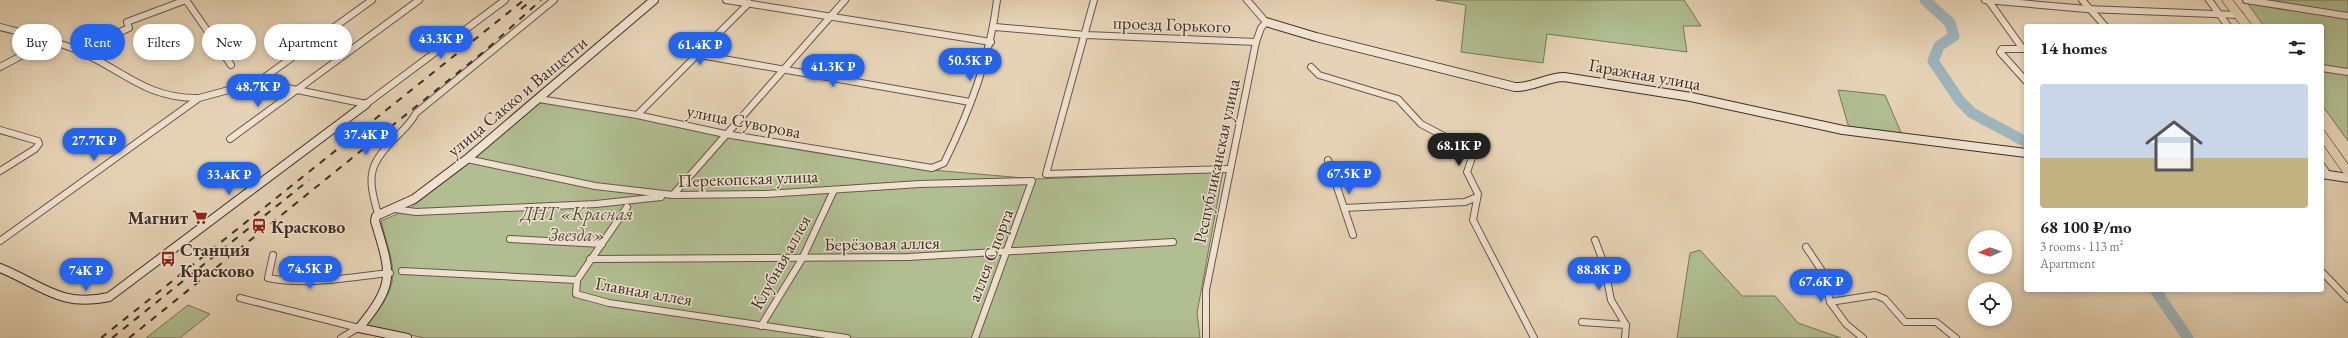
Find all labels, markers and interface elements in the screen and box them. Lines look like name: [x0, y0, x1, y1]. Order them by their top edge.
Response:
street label: проезд Горького: [1113, 10, 1231, 38]
chip: Buy: [12, 24, 62, 60]
chip: Rent: [70, 24, 125, 60]
chip: Filters: [133, 24, 194, 60]
chip: New: [202, 24, 256, 60]
chip: Apartment: [264, 24, 352, 60]
pin: 43.3K ₽: [404, 26, 478, 60]
text: 43.3K ₽: [419, 30, 463, 47]
street label: улица Сакко и Ванцетти: [442, 30, 592, 161]
pin: 61.4K ₽: [663, 32, 737, 66]
text: 61.4K ₽: [678, 36, 722, 53]
text: 14 homes: [2040, 37, 2107, 59]
icon: filters: [2286, 37, 2308, 59]
pin: 50.5K ₽: [933, 48, 1007, 82]
text: 50.5K ₽: [948, 52, 992, 69]
street label: Гаражная улица: [1587, 53, 1704, 95]
pin: 41.3K ₽: [796, 54, 870, 88]
text: 41.3K ₽: [811, 58, 855, 75]
pin: 48.7K ₽: [221, 74, 295, 108]
street label: Республиканская улица: [1187, 76, 1245, 245]
text: 48.7K ₽: [236, 78, 280, 95]
street label: улица Суворова: [685, 99, 804, 144]
icon: home: [2138, 110, 2210, 182]
pin: 37.4K ₽: [329, 122, 403, 156]
text: 37.4K ₽: [344, 126, 388, 143]
pin: 27.7K ₽: [57, 128, 131, 162]
text: 27.7K ₽: [72, 132, 116, 149]
pin: 68.1K ₽: [1422, 133, 1496, 167]
text: 68.1K ₽: [1437, 137, 1481, 154]
pin: 67.5K ₽: [1312, 161, 1386, 195]
pin: 33.4K ₽: [192, 162, 266, 196]
street label: Перекопская улица: [677, 164, 820, 192]
text: 67.5K ₽: [1327, 165, 1371, 182]
text: 33.4K ₽: [207, 166, 251, 183]
park label: ДНТ «Красная Звезда»: [519, 202, 633, 246]
street label: аллея Спорта: [962, 204, 1019, 305]
place label: Магнит: [128, 206, 188, 229]
supermarket icon: Магнит: [191, 208, 209, 226]
street label: Клубная аллея: [745, 211, 815, 313]
place label: Красково: [271, 215, 345, 238]
text: 68 100 ₽/mo: [2040, 216, 2132, 238]
station icon: Красково: [250, 217, 268, 235]
street label: Берёзовая аллея: [824, 230, 940, 256]
north arrow: [1968, 230, 2012, 274]
map controls: [1968, 230, 2012, 326]
place label: Станция Красково: [180, 238, 254, 282]
text: 3 rooms · 113 m²: [2040, 238, 2124, 255]
bus stop icon: Станция Красково: [159, 250, 177, 268]
text: Apartment: [2040, 255, 2095, 272]
pin: 74.5K ₽: [273, 256, 347, 290]
pin: 88.8K ₽: [1562, 257, 1636, 291]
pin: 74K ₽: [58, 258, 114, 292]
text: 74.5K ₽: [288, 260, 332, 277]
text: 88.8K ₽: [1577, 261, 1621, 278]
text: 74K ₽: [69, 262, 103, 279]
pin: 67.6K ₽: [1784, 269, 1858, 303]
street label: Главная аллея: [594, 271, 694, 311]
text: 67.6K ₽: [1799, 273, 1843, 290]
button: locate: [1968, 282, 2012, 326]

